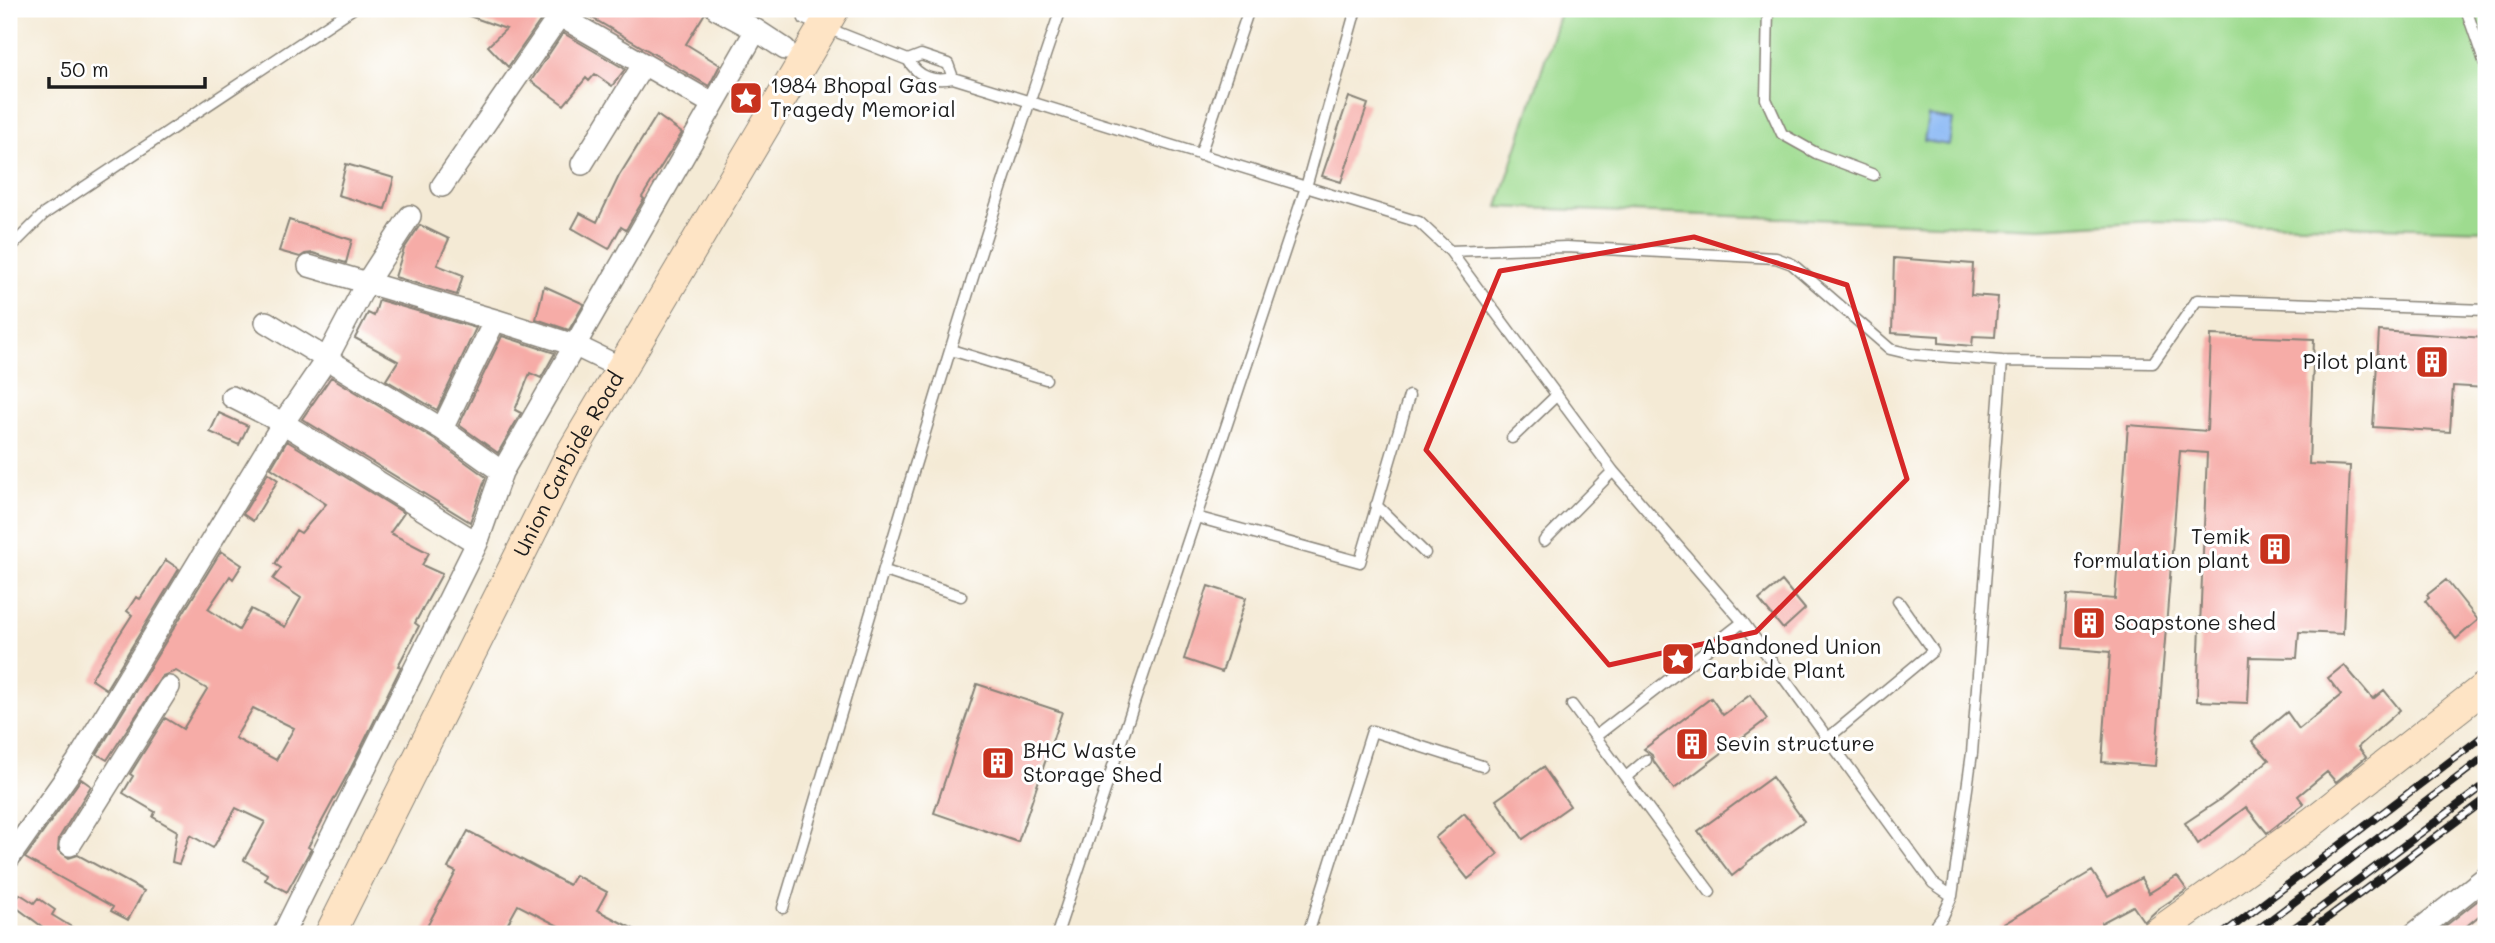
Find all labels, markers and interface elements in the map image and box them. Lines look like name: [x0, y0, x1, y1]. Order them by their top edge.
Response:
scale bar: [49, 46, 205, 90]
text: 50 m: [60, 55, 109, 82]
place label: 1984 Bhopal Gas Tragedy Memorial: [770, 71, 956, 122]
place icon: 1984 Bhopal Gas Tragedy Memorial: [727, 79, 765, 117]
building icon: Pilot plant: [2413, 343, 2451, 381]
place label: Pilot plant: [2303, 347, 2408, 374]
street label: Union Carbide Road: [506, 366, 629, 561]
place label: Temik formulation plant: [2074, 522, 2250, 573]
building icon: Temik formulation plant: [2256, 530, 2294, 568]
building icon: Soapstone shed: [2070, 604, 2108, 642]
place label: Soapstone shed: [2114, 608, 2276, 635]
place label: Abandoned Union Carbide Plant: [1702, 632, 1881, 683]
place icon: Abandoned Union Carbide Plant: [1659, 640, 1697, 678]
building icon: Sevin structure: [1673, 725, 1711, 763]
place label: Sevin structure: [1716, 729, 1875, 756]
place label: BHC Waste Storage Shed: [1023, 736, 1162, 787]
building icon: BHC Waste Storage Shed: [979, 744, 1017, 782]

